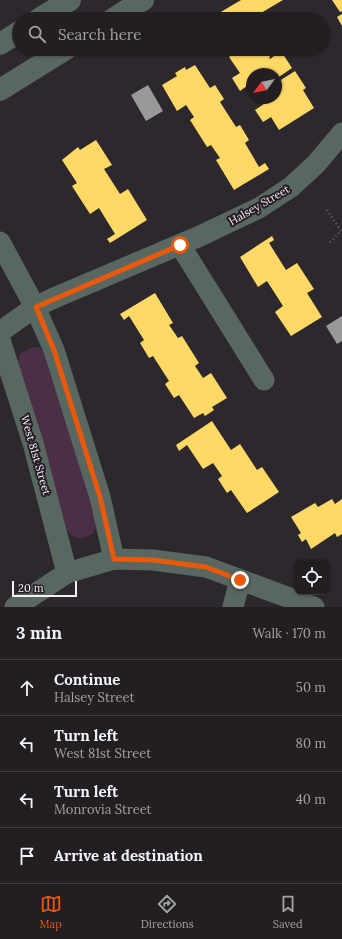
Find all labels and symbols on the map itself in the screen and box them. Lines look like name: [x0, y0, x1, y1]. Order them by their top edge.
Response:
north arrow: [246, 68, 282, 104]
street label: Halsey Street: [226, 182, 293, 228]
route start: [171, 236, 189, 254]
street label: West 81st Street: [18, 413, 54, 497]
route end: [231, 571, 249, 589]
scale bar: [12, 579, 77, 598]

